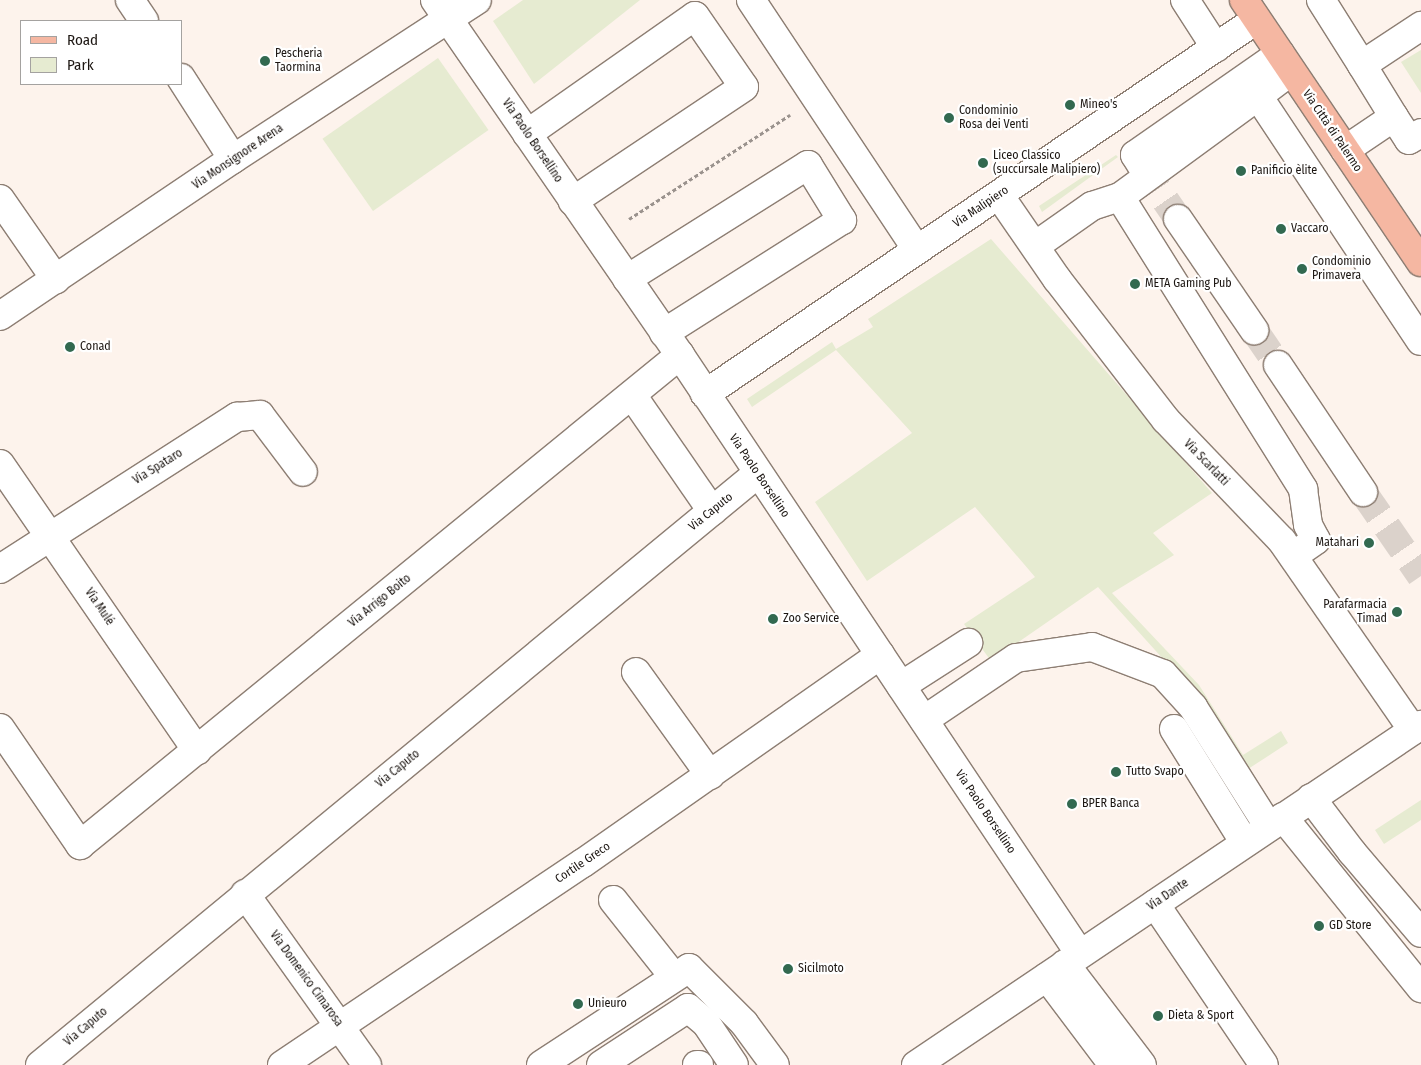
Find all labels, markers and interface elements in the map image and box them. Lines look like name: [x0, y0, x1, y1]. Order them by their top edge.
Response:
legend: [20, 20, 182, 85]
text: Road: [67, 31, 98, 49]
place label: Pescheria Taormina: [275, 47, 322, 75]
marker: Pescheria Taormina: [259, 55, 271, 67]
text: Park: [67, 56, 94, 74]
street label: Via Città di Palermo: [1299, 87, 1365, 175]
street label: Via Paolo Borsellino: [499, 96, 565, 186]
place label: Mineo's: [1080, 98, 1117, 112]
marker: Mineo's: [1064, 99, 1076, 111]
place label: Condominio Rosa dei Venti: [959, 104, 1029, 132]
marker: Condominio Rosa dei Venti: [943, 112, 955, 124]
street label: Via Monsignore Arena: [190, 121, 286, 193]
place label: Liceo Classico (succursale Malipiero): [993, 149, 1100, 177]
marker: Liceo Classico (succursale Malipiero): [977, 157, 989, 169]
place label: Panificio èlite: [1251, 164, 1317, 178]
marker: Panificio èlite: [1235, 165, 1247, 177]
street label: Via Malipiero: [951, 183, 1011, 231]
place label: Vaccaro: [1291, 222, 1328, 236]
marker: Vaccaro: [1275, 223, 1287, 235]
place label: Condominio Primavera: [1312, 255, 1371, 283]
marker: Condominio Primavera: [1296, 263, 1308, 275]
place label: META Gaming Pub: [1145, 277, 1232, 291]
marker: META Gaming Pub: [1129, 278, 1141, 290]
place label: Conad: [80, 340, 111, 354]
marker: Conad: [64, 341, 76, 353]
street label: Via Paolo Borsellino: [726, 431, 792, 521]
street label: Via Scarlatti: [1180, 437, 1232, 489]
street label: Via Spataro: [131, 446, 185, 488]
street label: Via Caputo: [686, 490, 736, 534]
place label: Matahari: [1315, 536, 1359, 550]
marker: Matahari: [1363, 537, 1375, 549]
street label: Via Arrigo Boito: [346, 571, 414, 631]
street label: Via Mulé: [81, 586, 117, 628]
place label: Parafarmacia Timad: [1323, 598, 1387, 626]
marker: Parafarmacia Timad: [1391, 606, 1403, 618]
place label: Zoo Service: [783, 612, 839, 626]
marker: Zoo Service: [767, 613, 779, 625]
street label: Via Caputo: [373, 747, 423, 791]
place label: Tutto Svapo: [1126, 765, 1184, 779]
marker: Tutto Svapo: [1110, 766, 1122, 778]
street label: Via Paolo Borsellino: [952, 767, 1018, 857]
place label: BPER Banca: [1082, 797, 1139, 811]
marker: BPER Banca: [1066, 798, 1078, 810]
street label: Cortile Greco: [553, 839, 613, 887]
street label: Via Dante: [1145, 876, 1191, 914]
place label: GD Store: [1329, 919, 1371, 933]
marker: GD Store: [1313, 920, 1325, 932]
street label: Via Domenico Cimarosa: [266, 928, 346, 1030]
place label: Sicilmoto: [798, 962, 844, 976]
marker: Sicilmoto: [782, 963, 794, 975]
place label: Unieuro: [588, 997, 627, 1011]
marker: Unieuro: [572, 998, 584, 1010]
street label: Via Caputo: [61, 1005, 111, 1049]
place label: Dieta & Sport: [1168, 1009, 1234, 1023]
marker: Dieta & Sport: [1152, 1010, 1164, 1022]

